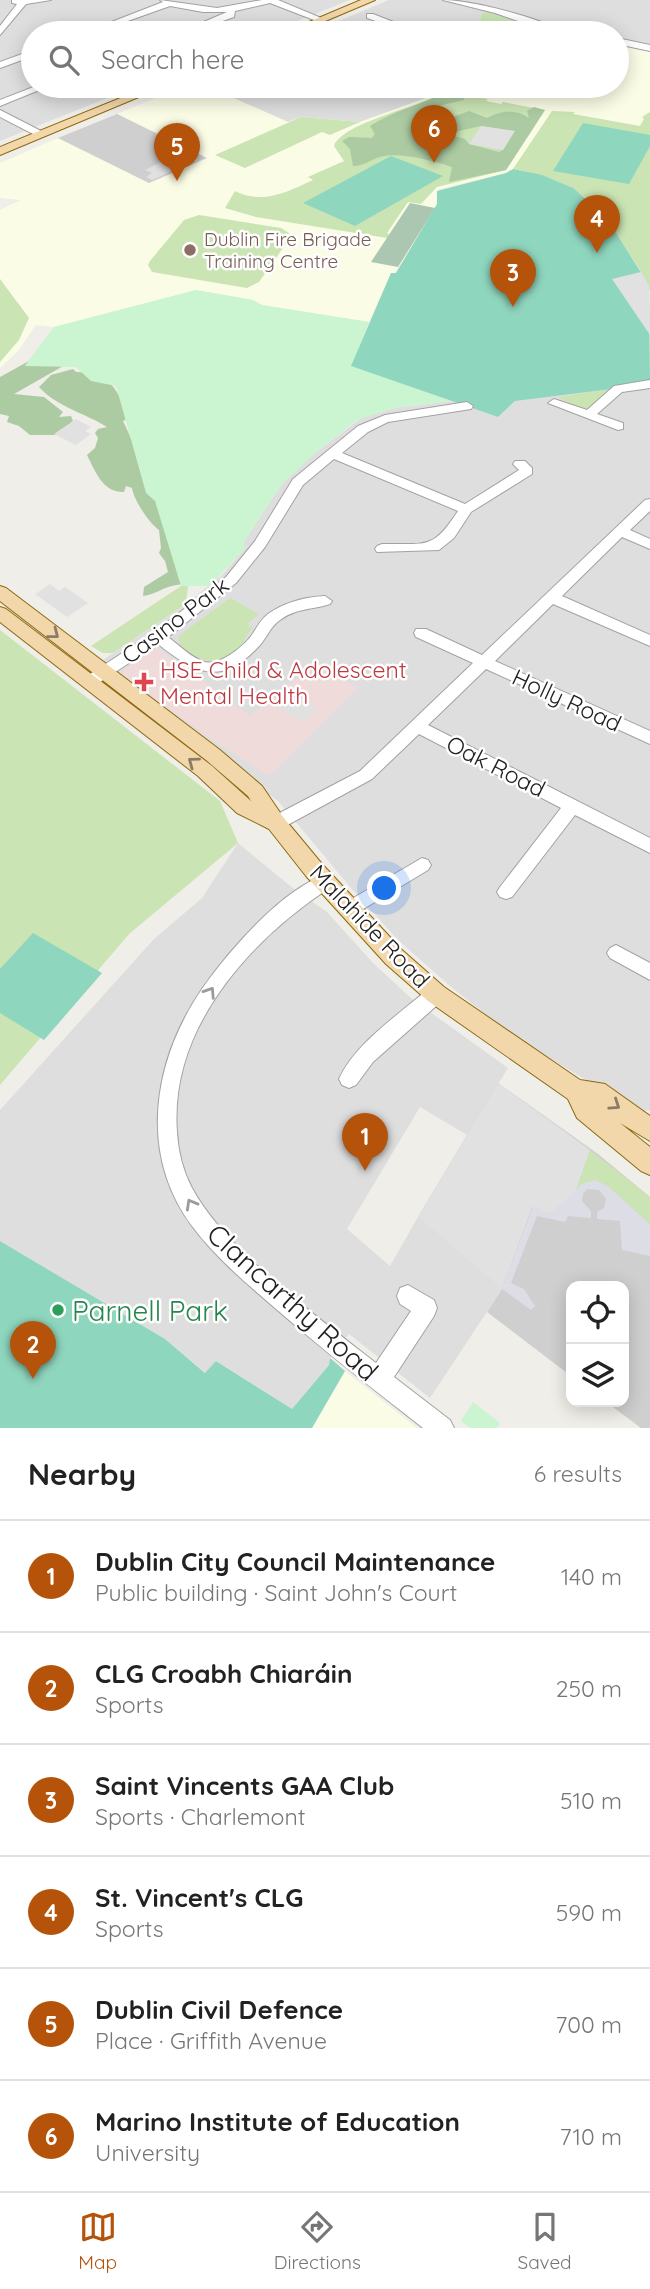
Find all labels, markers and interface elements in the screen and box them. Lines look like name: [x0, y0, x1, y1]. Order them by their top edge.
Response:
search box: [21, 21, 629, 98]
icon: search: [45, 41, 83, 79]
text: Search here: [101, 43, 245, 76]
pin: 6: [411, 105, 457, 163]
pin: 5: [154, 123, 200, 181]
pin: 4: [574, 195, 620, 253]
place label: Dublin Fire Brigade Training Centre: [204, 227, 372, 273]
marker: Dublin Fire Brigade Training Centre: [182, 242, 198, 258]
pin: 3: [490, 249, 536, 307]
street label: Casino Park: [116, 570, 234, 670]
one-way arrow: [46, 625, 59, 638]
place label: HSE Child & Adolescent Mental Health: [160, 655, 407, 710]
street label: Holly Road: [508, 662, 626, 738]
marker: HSE Child & Adolescent Mental Health: [134, 672, 154, 692]
street label: Oak Road: [442, 729, 550, 803]
one-way arrow: [188, 757, 201, 770]
street label: Malahide Road: [304, 858, 436, 994]
your location: [367, 871, 401, 905]
one-way arrow: [202, 986, 215, 999]
one-way arrow: [607, 1097, 620, 1110]
pin: 1: [342, 1113, 388, 1171]
one-way arrow: [185, 1199, 199, 1211]
street label: Clancarthy Road: [200, 1216, 386, 1388]
map controls: [566, 1281, 629, 1407]
button: locate: [566, 1281, 629, 1344]
place label: Parnell Park: [72, 1293, 228, 1328]
marker: Parnell Park: [50, 1302, 66, 1318]
pin: 2: [10, 1321, 56, 1379]
button: layers: [566, 1344, 629, 1407]
text: Nearby: [28, 1455, 136, 1493]
text: 6 results: [534, 1459, 622, 1488]
text: Dublin City Council Maintenance: [95, 1545, 495, 1578]
text: 1: [47, 1562, 55, 1591]
text: 140 m: [561, 1562, 622, 1591]
text: Public building · Saint John's Court: [95, 1578, 457, 1607]
text: CLG Croabh Chiaráin: [95, 1657, 352, 1690]
text: 2: [44, 1674, 58, 1703]
text: 250 m: [556, 1674, 622, 1703]
text: Sports: [95, 1690, 164, 1719]
text: Saint Vincents GAA Club: [95, 1769, 394, 1802]
text: 3: [45, 1786, 57, 1815]
text: 510 m: [560, 1786, 622, 1815]
text: Sports · Charlemont: [95, 1802, 306, 1831]
text: St. Vincent's CLG: [95, 1881, 303, 1914]
text: 4: [44, 1898, 58, 1927]
text: 590 m: [556, 1898, 622, 1927]
text: Sports: [95, 1914, 164, 1943]
text: Dublin Civil Defence: [95, 1993, 343, 2026]
text: 5: [44, 2010, 58, 2039]
text: 700 m: [556, 2010, 622, 2039]
text: Place · Griffith Avenue: [95, 2026, 327, 2055]
text: Marino Institute of Education: [95, 2105, 460, 2138]
text: 6: [45, 2122, 57, 2151]
text: 710 m: [560, 2122, 622, 2151]
text: University: [95, 2138, 200, 2167]
tab: Map: [78, 2208, 117, 2274]
tab: Directions: [274, 2208, 361, 2274]
tab: Saved: [517, 2208, 572, 2274]

